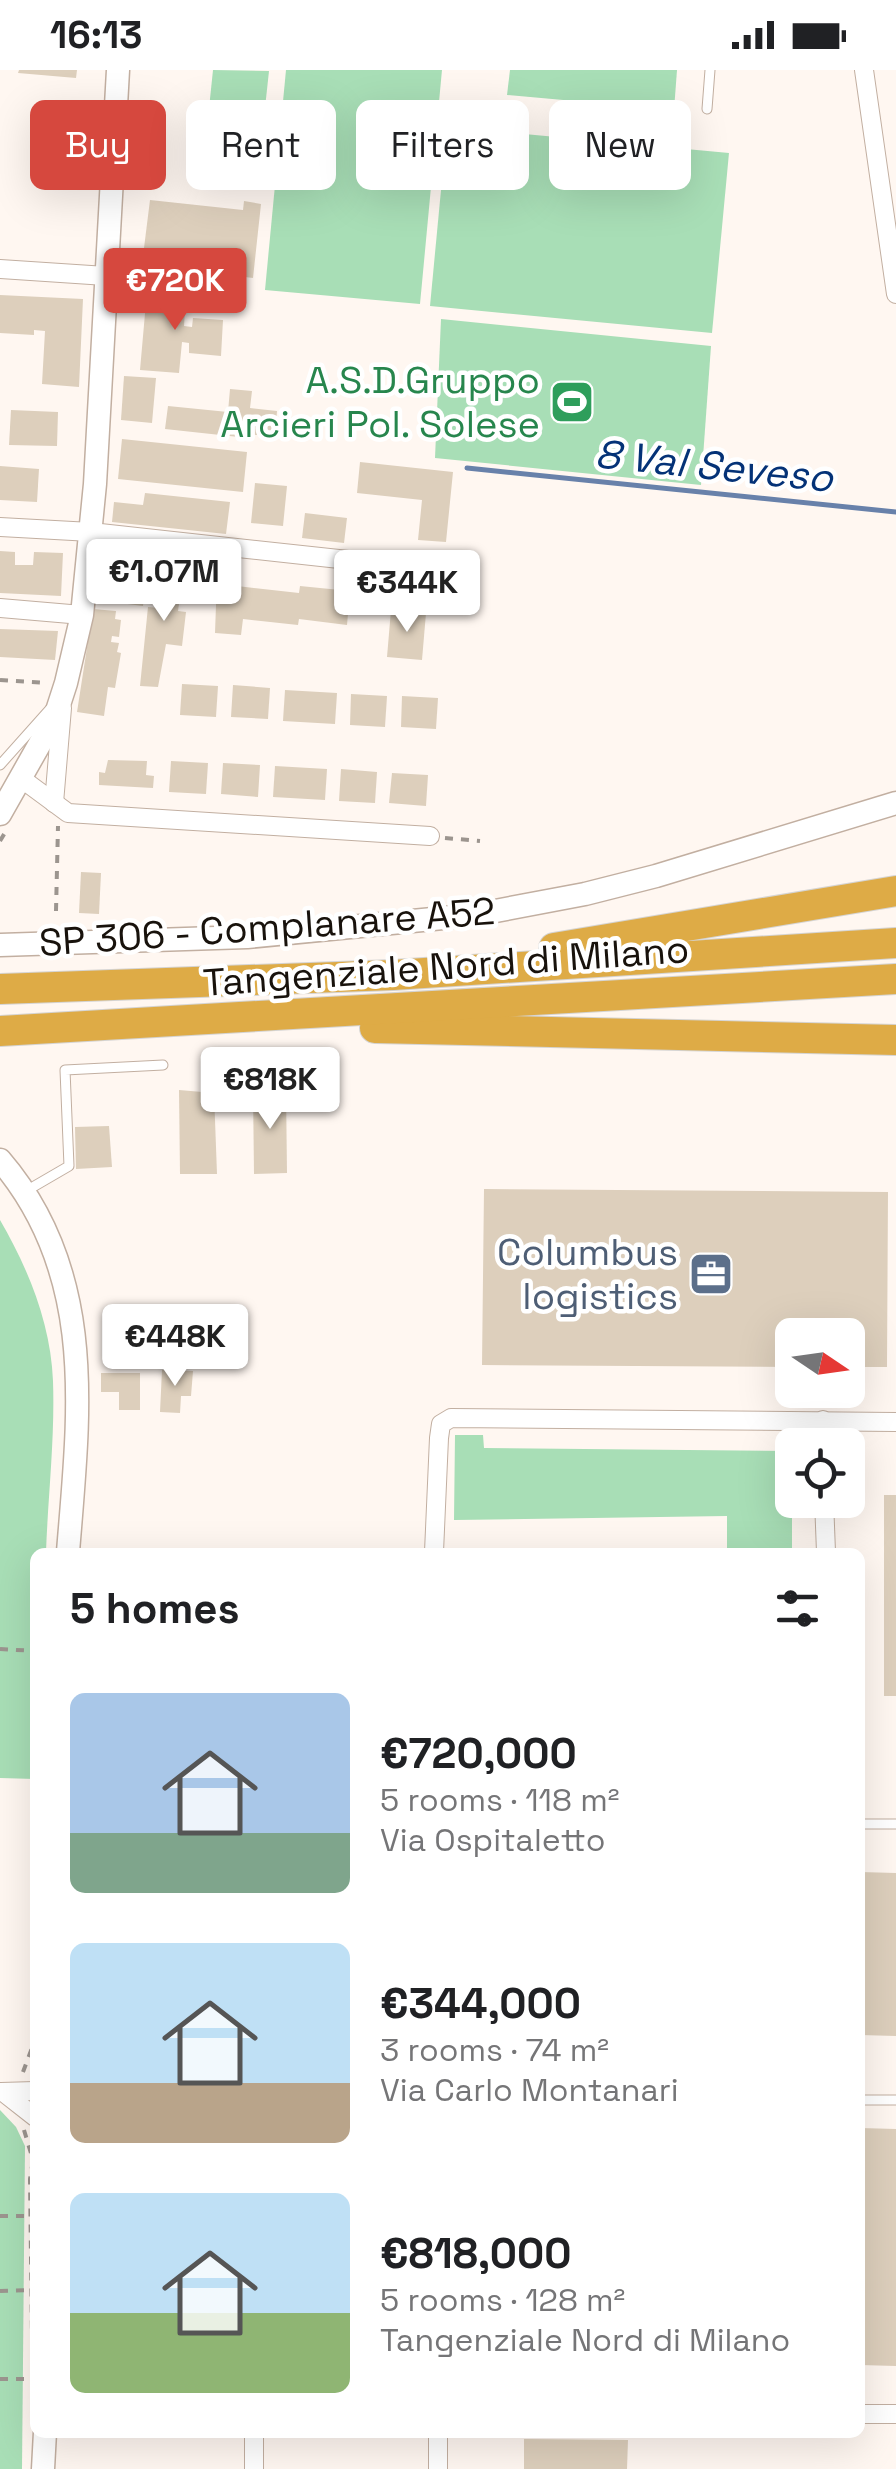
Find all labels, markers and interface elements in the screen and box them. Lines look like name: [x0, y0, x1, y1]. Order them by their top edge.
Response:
text: 16:13: [50, 11, 142, 59]
chip: Buy: [30, 100, 166, 190]
chip: Rent: [186, 100, 336, 190]
chip: Filters: [356, 100, 529, 190]
chip: New: [549, 100, 691, 190]
pin: €720K: [105, 248, 245, 333]
text: €720K: [125, 260, 225, 300]
place label: A.S.D.Gruppo Arcieri Pol. Solese: [220, 356, 540, 448]
sports icon: A.S.D.Gruppo Arcieri Pol. Solese: [549, 379, 595, 425]
water label: 8 Val Seveso: [593, 428, 837, 504]
pin: €1.07M: [83, 539, 245, 624]
pin: €344K: [337, 550, 477, 635]
text: €1.07M: [108, 551, 220, 591]
text: €344K: [356, 562, 458, 602]
street label: SP 306 - Complanare A52: [37, 887, 497, 967]
street label: Tangenziale Nord di Milano: [201, 925, 691, 1007]
pin: €818K: [200, 1047, 340, 1132]
text: €818K: [223, 1059, 317, 1099]
place label: Columbus logistics: [497, 1228, 678, 1320]
office icon: Columbus logistics: [688, 1251, 734, 1297]
pin: €448K: [105, 1304, 245, 1389]
text: €448K: [124, 1316, 226, 1356]
north arrow: [775, 1318, 865, 1408]
map controls: [775, 1318, 865, 1518]
button: locate: [775, 1428, 865, 1518]
icon: filters: [770, 1581, 825, 1636]
text: 5 homes: [70, 1582, 240, 1635]
text: €720,000: [380, 1727, 577, 1780]
icon: home: [150, 1733, 270, 1853]
text: 5 rooms · 118 m²: [380, 1780, 619, 1820]
text: Via Ospitaletto: [380, 1820, 606, 1860]
text: €344,000: [380, 1977, 581, 2030]
icon: home: [150, 1983, 270, 2103]
text: 3 rooms · 74 m²: [380, 2030, 609, 2070]
text: Via Carlo Montanari: [380, 2070, 679, 2110]
text: €818,000: [380, 2227, 571, 2280]
icon: home: [150, 2233, 270, 2353]
text: 5 rooms · 128 m²: [380, 2280, 625, 2320]
text: Tangenziale Nord di Milano: [380, 2320, 790, 2360]

